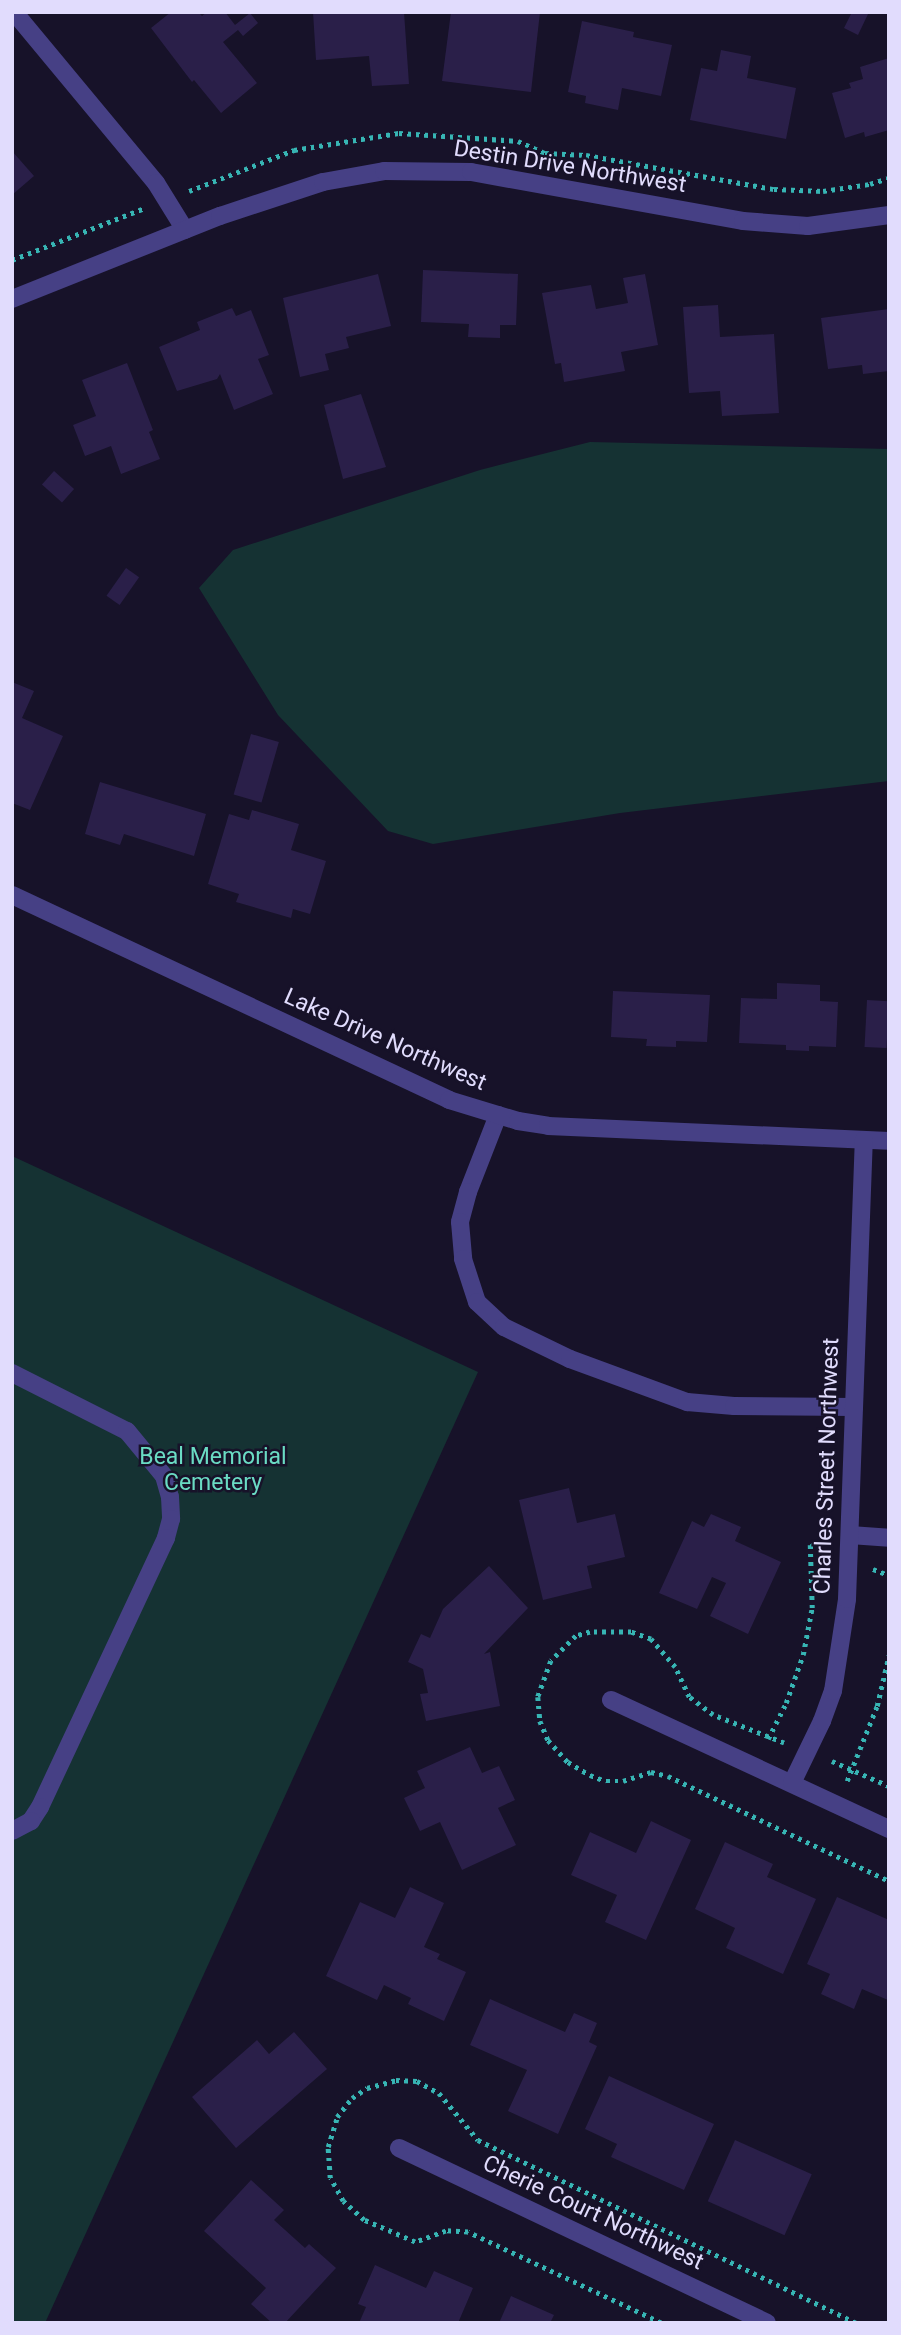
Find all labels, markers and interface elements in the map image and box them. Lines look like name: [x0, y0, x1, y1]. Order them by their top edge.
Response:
street label: Destin Drive Northwest: [452, 135, 688, 199]
street label: Lake Drive Northwest: [280, 983, 490, 1097]
street label: Charles Street Northwest: [809, 1337, 845, 1595]
park label: Beal Memorial Cemetery: [139, 1443, 287, 1497]
street label: Cherie Court Northwest: [478, 2150, 708, 2276]

